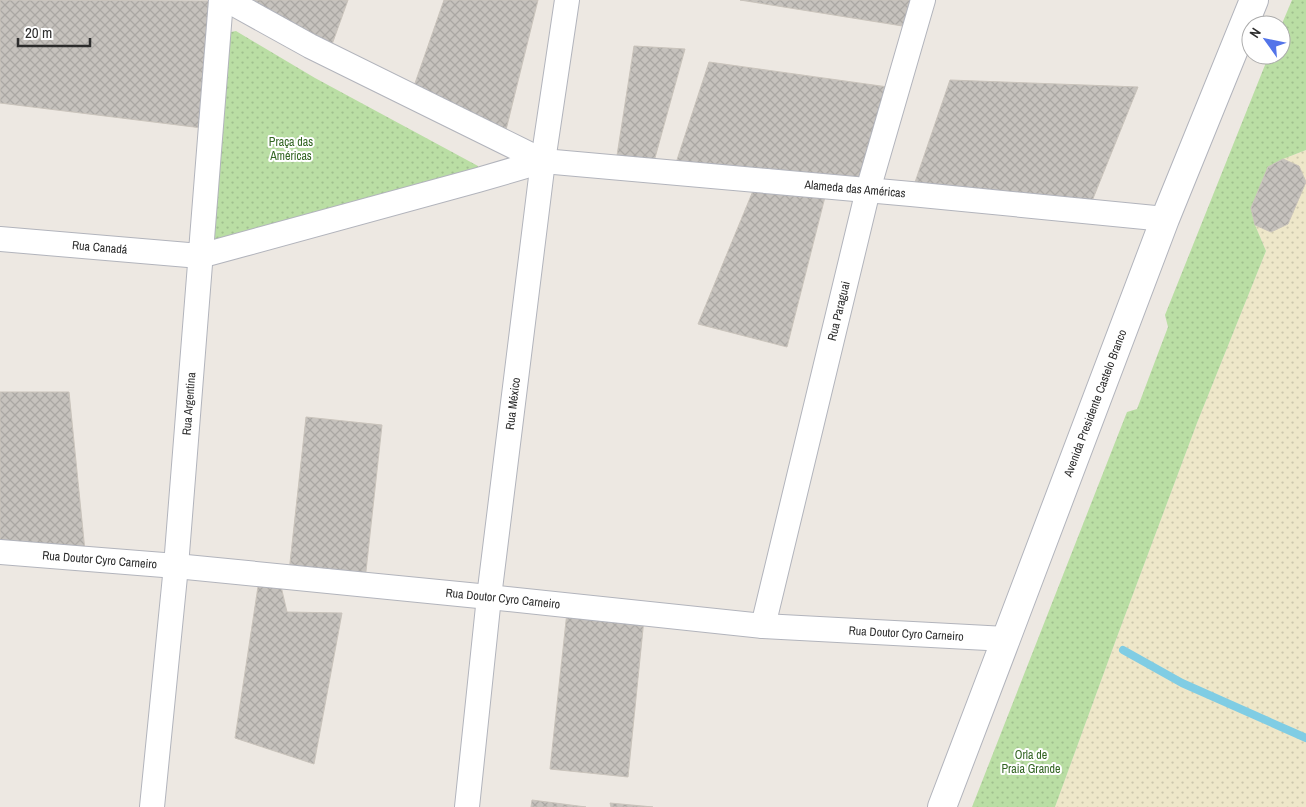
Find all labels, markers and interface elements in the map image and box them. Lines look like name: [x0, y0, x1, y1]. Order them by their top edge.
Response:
scale bar: [18, 15, 90, 47]
north arrow: [1241, 15, 1291, 65]
text: 20 m: [25, 22, 52, 43]
text: N: [1245, 25, 1265, 41]
park label: Praça das Américas: [269, 134, 313, 164]
street label: Alameda das Américas: [803, 176, 906, 201]
street label: Rua Canadá: [71, 237, 128, 258]
street label: Rua Paraguai: [824, 280, 854, 342]
street label: Avenida Presidente Castelo Branco: [1060, 327, 1131, 480]
street label: Rua Argentina: [178, 371, 199, 436]
street label: Rua México: [502, 377, 524, 431]
street label: Rua Doutor Cyro Carneiro: [42, 547, 158, 572]
street label: Rua Doutor Cyro Carneiro: [445, 585, 561, 612]
street label: Rua Doutor Cyro Carneiro: [848, 623, 964, 645]
park label: Orla de Praia Grande: [1001, 747, 1061, 777]

